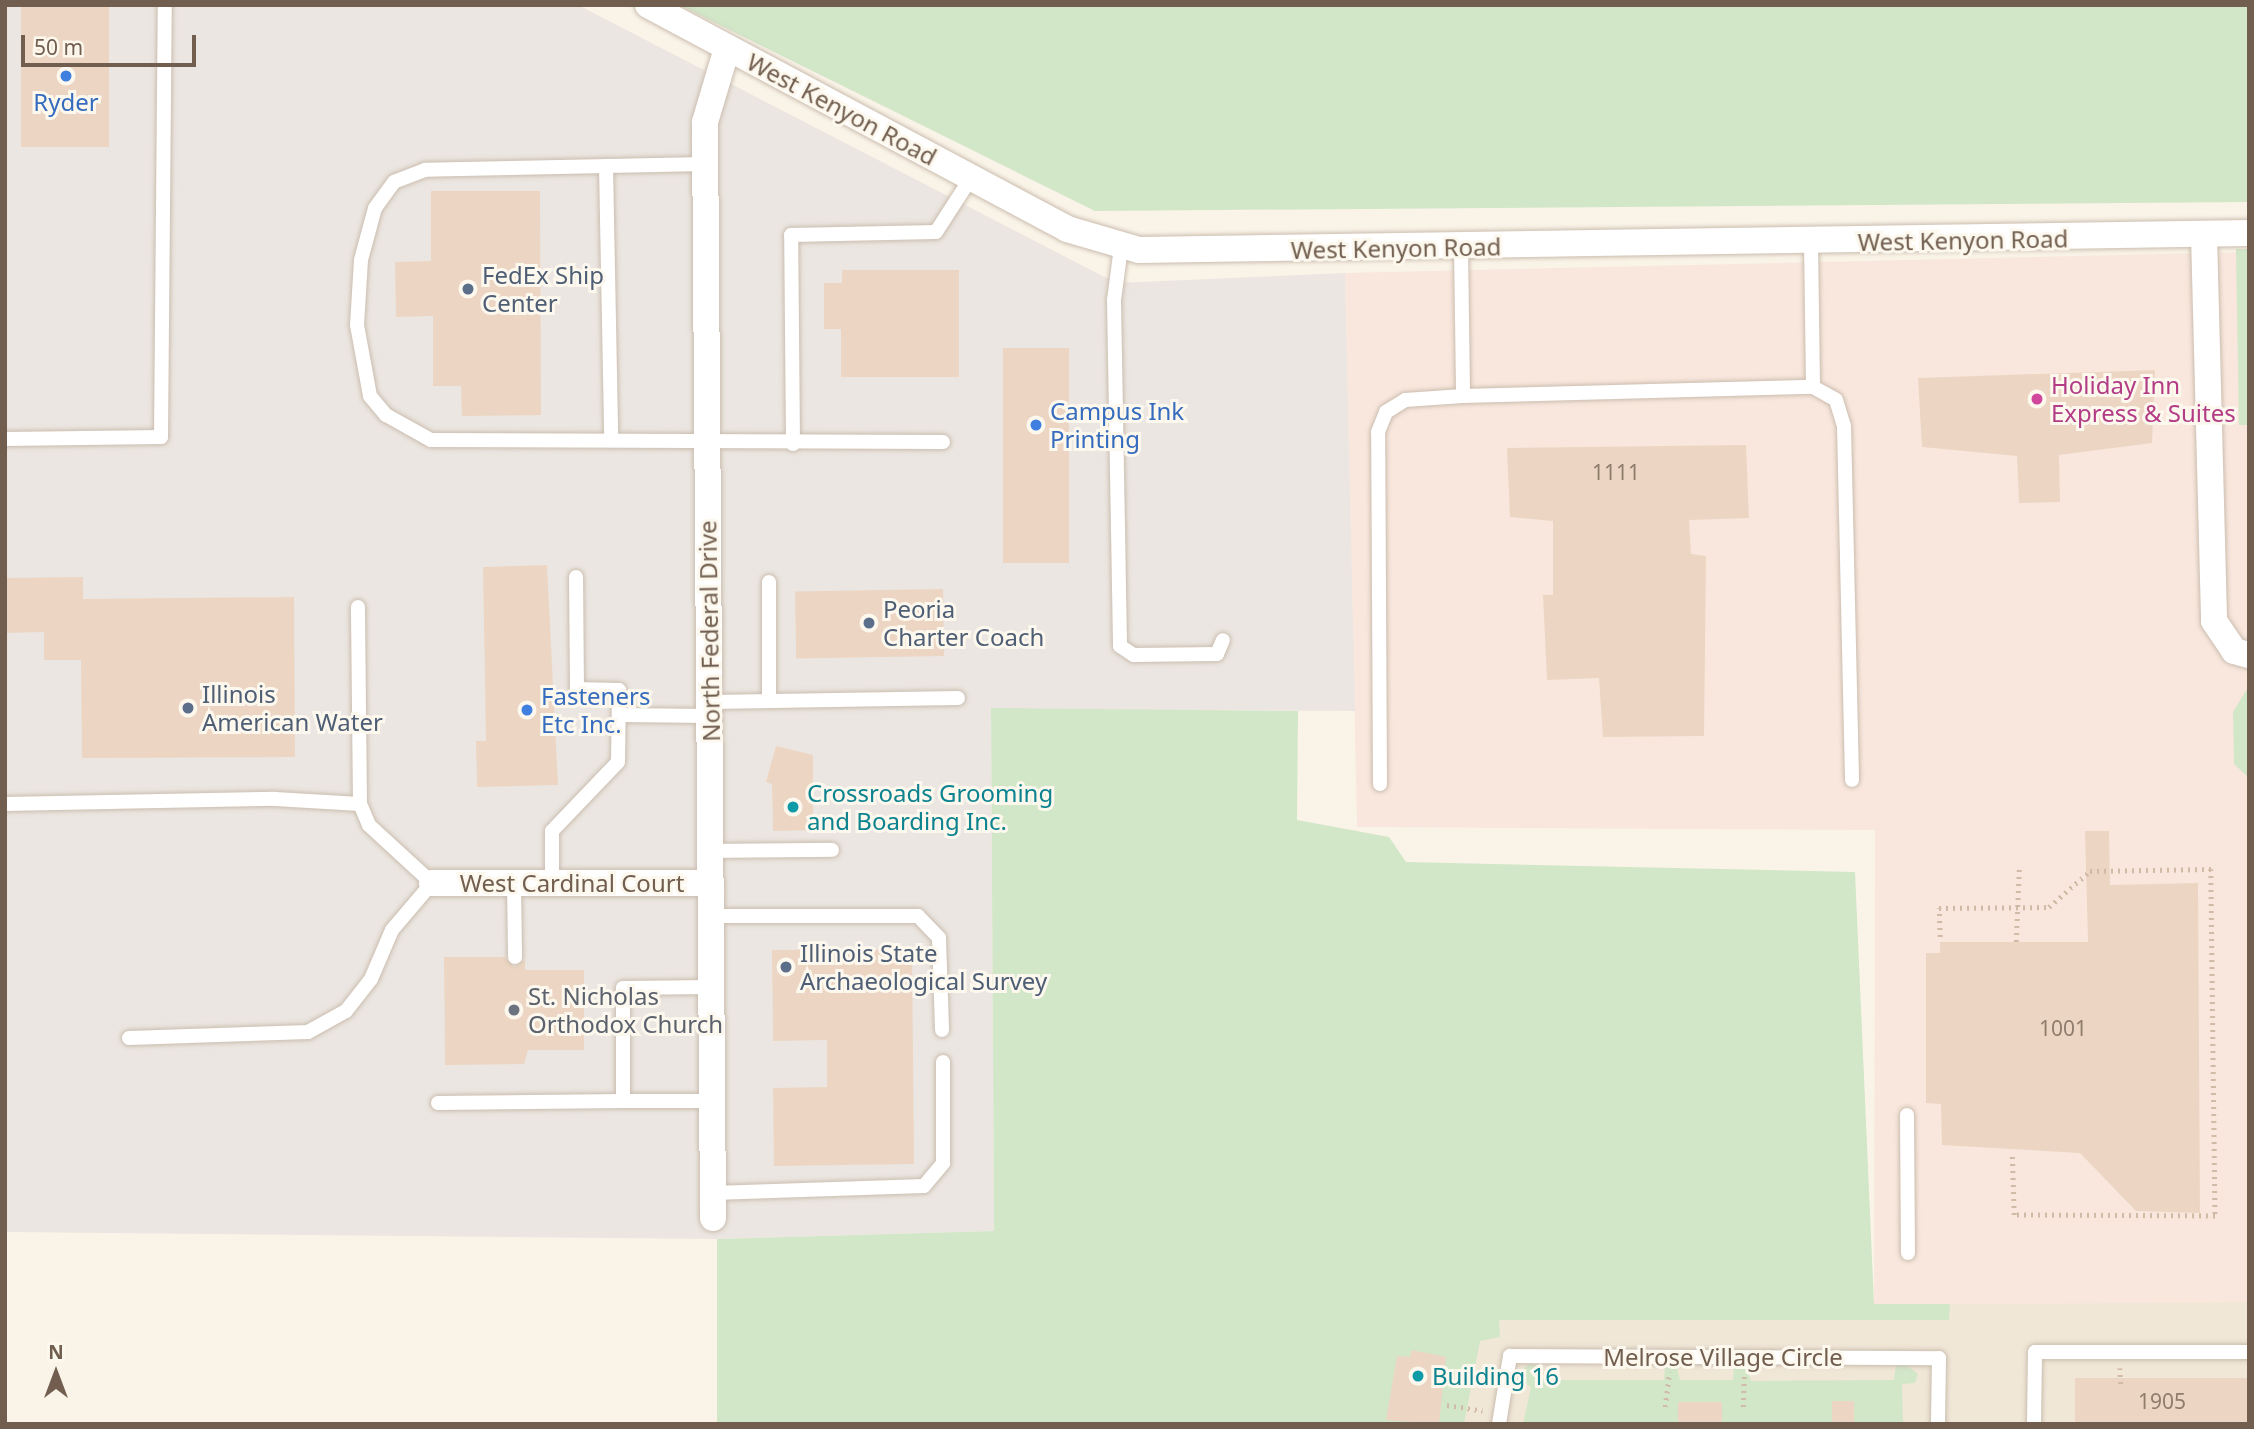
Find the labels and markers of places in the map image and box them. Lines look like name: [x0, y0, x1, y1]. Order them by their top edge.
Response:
marker: Ryder: [58, 68, 74, 84]
place label: Ryder: [33, 88, 99, 116]
place label: FedEx Ship Center: [482, 261, 604, 317]
marker: FedEx Ship Center: [460, 281, 476, 297]
place label: Holiday Inn Express & Suites: [2051, 371, 2236, 427]
marker: Holiday Inn Express & Suites: [2029, 391, 2045, 407]
place label: Campus Ink Printing: [1050, 397, 1184, 453]
marker: Campus Ink Printing: [1028, 417, 1044, 433]
place label: Peoria Charter Coach: [883, 595, 1044, 651]
marker: Peoria Charter Coach: [861, 615, 877, 631]
place label: Illinois American Water: [202, 680, 383, 736]
place label: Fasteners Etc Inc.: [541, 682, 650, 738]
marker: Illinois American Water: [180, 700, 196, 716]
marker: Fasteners Etc Inc.: [519, 702, 535, 718]
place label: Crossroads Grooming and Boarding Inc.: [807, 779, 1053, 835]
marker: Crossroads Grooming and Boarding Inc.: [785, 799, 801, 815]
place label: Illinois State Archaeological Survey: [800, 939, 1047, 995]
marker: Illinois State Archaeological Survey: [778, 959, 794, 975]
place label: St. Nicholas Orthodox Church: [528, 982, 723, 1038]
marker: St. Nicholas Orthodox Church: [506, 1002, 522, 1018]
place label: Building 16: [1432, 1362, 1559, 1390]
marker: Building 16: [1410, 1368, 1426, 1384]

